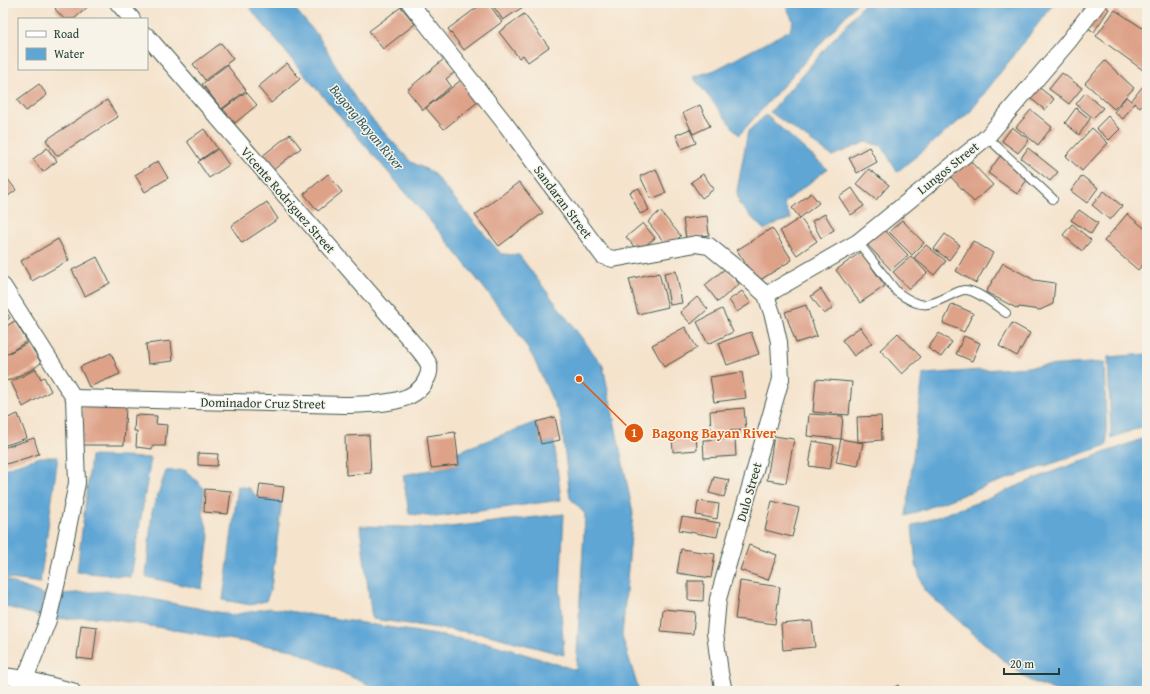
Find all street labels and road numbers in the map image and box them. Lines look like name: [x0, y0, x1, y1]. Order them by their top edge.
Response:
street label: Lungos Street: [913, 137, 983, 199]
street label: Vicente Rodriguez Street: [236, 142, 340, 258]
street label: Sandaran Street: [529, 161, 597, 243]
street label: Dominador Cruz Street: [200, 392, 326, 414]
street label: Dulo Street: [731, 460, 767, 524]

